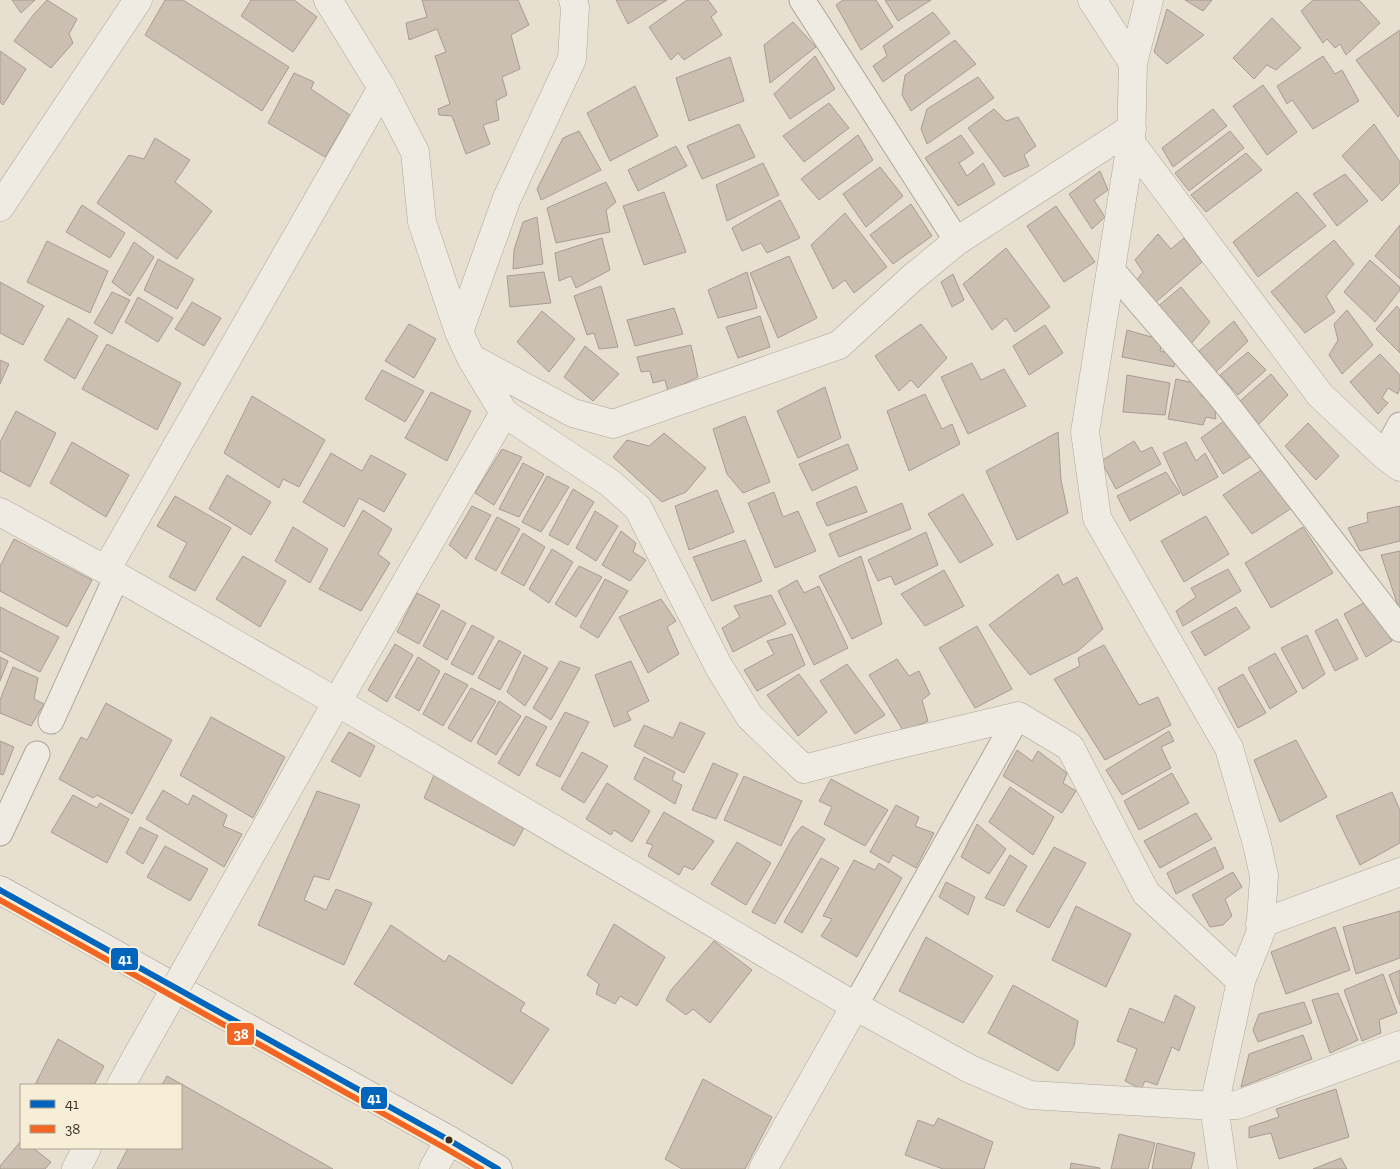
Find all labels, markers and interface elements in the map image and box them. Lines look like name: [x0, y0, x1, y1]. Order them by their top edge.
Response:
line badge: 41: [110, 947, 139, 971]
text: 41: [118, 951, 132, 968]
line badge: 38: [226, 1022, 255, 1046]
text: 38: [233, 1026, 249, 1043]
legend: [20, 1084, 182, 1149]
line badge: 41: [360, 1086, 388, 1110]
text: 41: [367, 1090, 381, 1107]
text: 41: [65, 1095, 79, 1113]
text: 38: [65, 1120, 80, 1138]
unlabelled marker: [444, 1135, 454, 1145]

